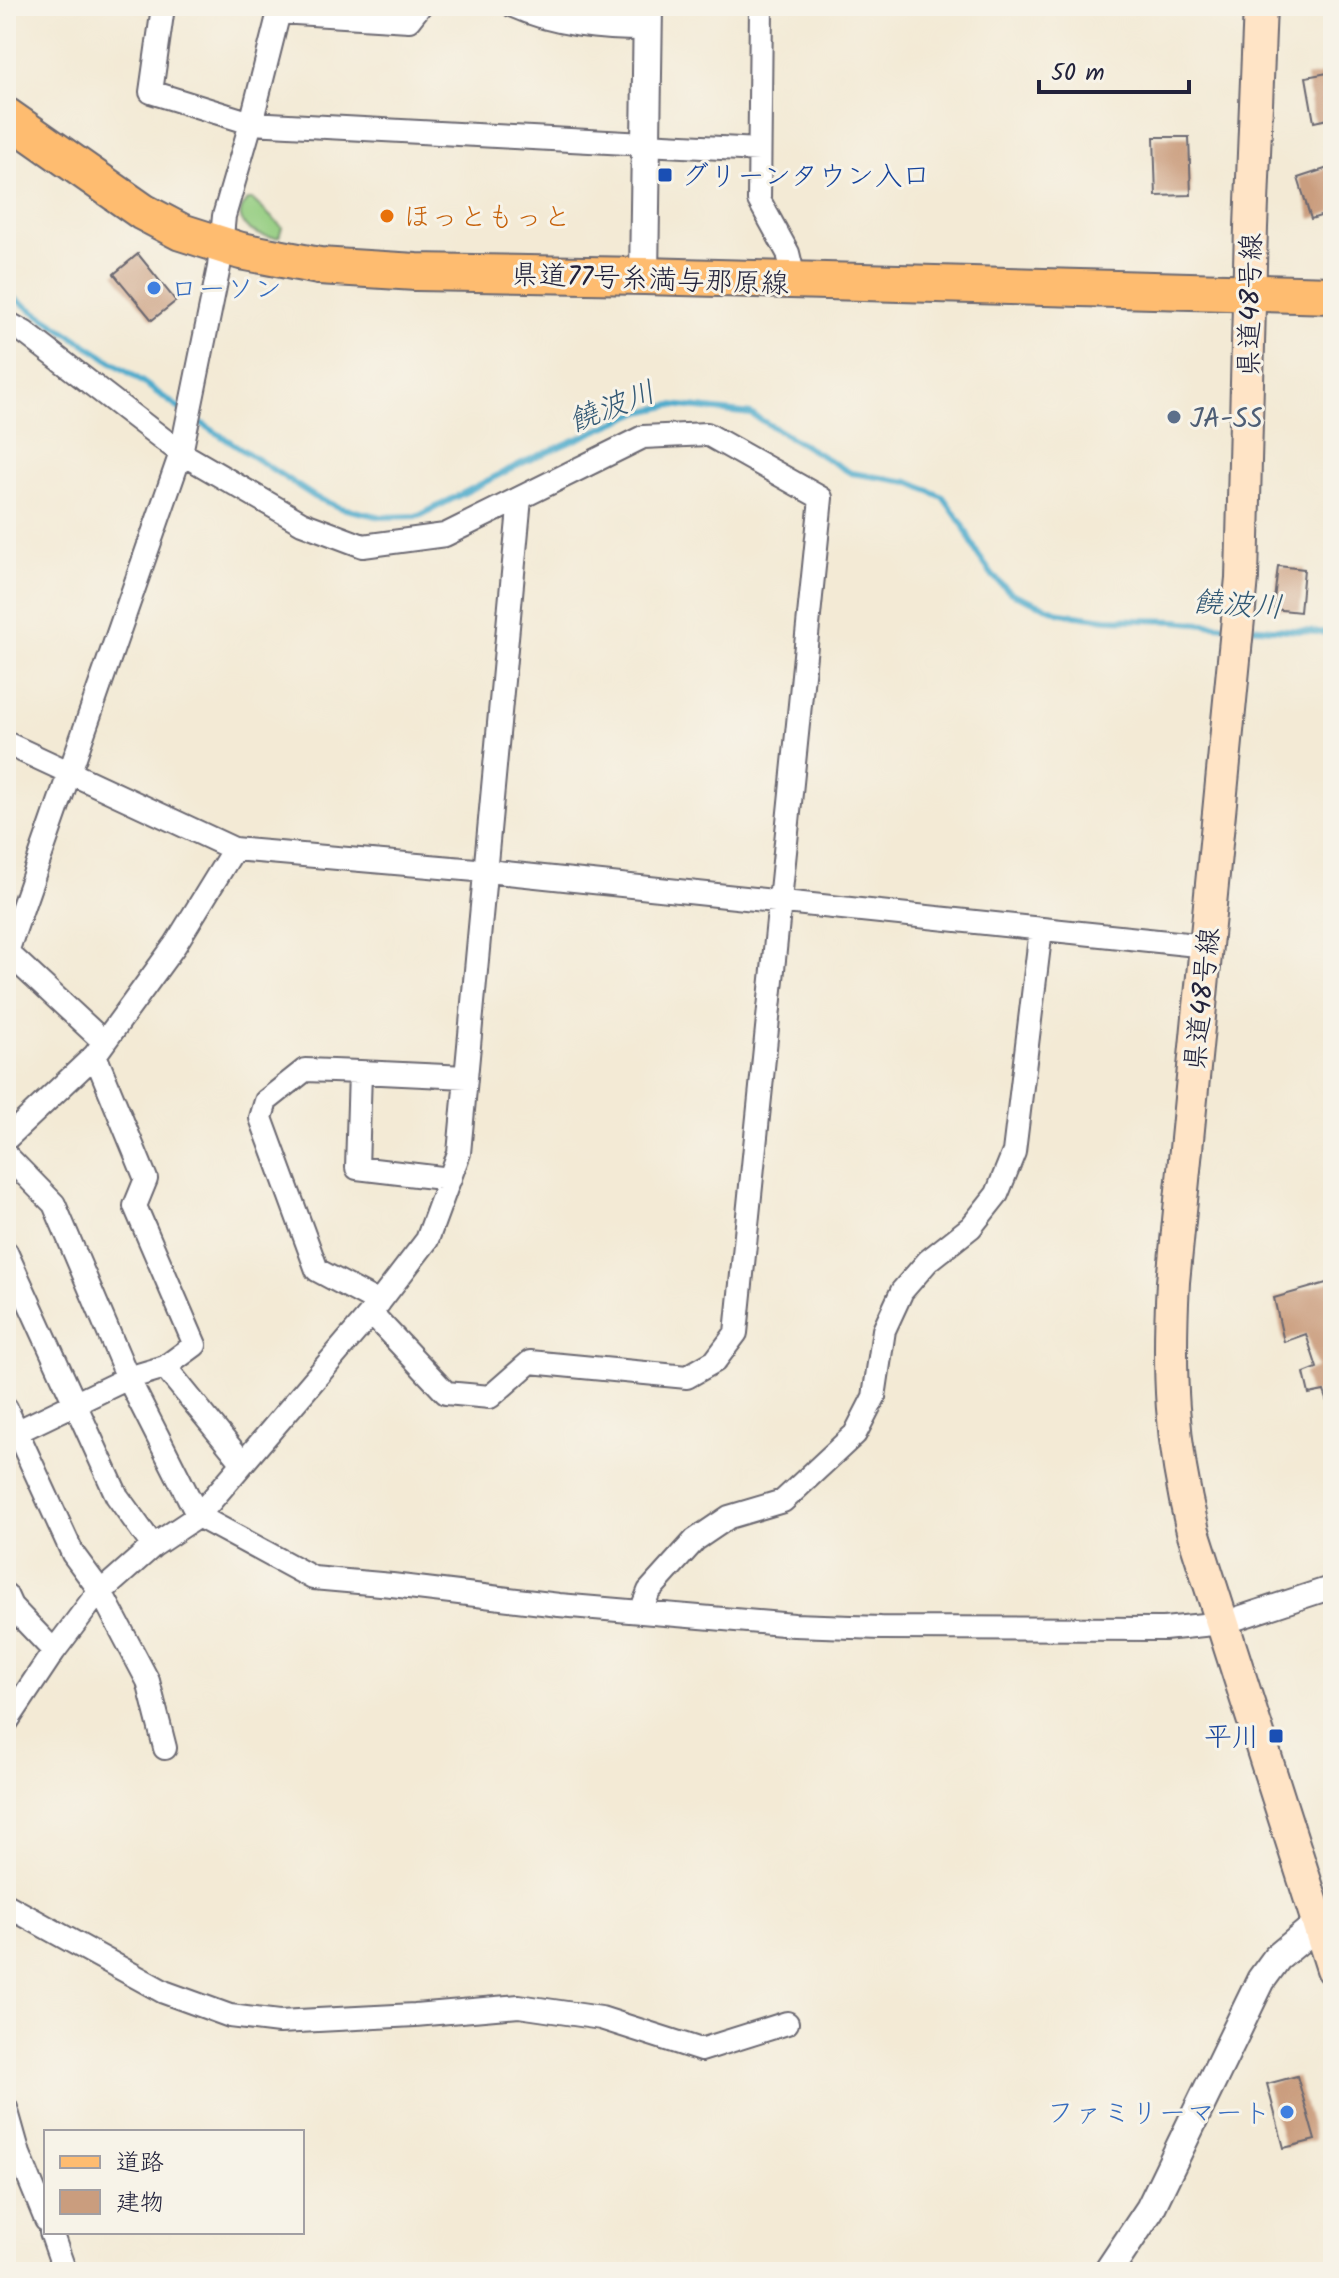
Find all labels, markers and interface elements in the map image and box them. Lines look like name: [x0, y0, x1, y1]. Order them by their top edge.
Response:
scale bar: [1039, 44, 1189, 94]
text: 50 m: [1051, 54, 1105, 93]
place label: グリーンタウン入口: [681, 155, 930, 200]
marker: グリーンタウン入口: [656, 166, 674, 184]
place label: ほっともっと: [403, 196, 571, 241]
marker: ほっともっと: [378, 207, 396, 225]
street label: 県道48号線: [1228, 233, 1275, 378]
street label: 県道77号糸満与那原線: [510, 253, 790, 308]
place label: ローソン: [170, 268, 282, 313]
marker: ローソン: [145, 279, 163, 297]
water label: 饒波川: [562, 369, 663, 446]
place label: JA-SS: [1190, 397, 1263, 442]
marker: JA-SS: [1165, 408, 1183, 426]
water label: 饒波川: [1191, 579, 1284, 633]
street label: 県道48号線: [1174, 925, 1233, 1073]
place label: 平川: [1204, 1716, 1260, 1761]
marker: 平川: [1267, 1727, 1285, 1745]
place label: ファミリーマート: [1046, 2092, 1271, 2137]
marker: ファミリーマート: [1278, 2103, 1296, 2121]
legend: [44, 2130, 304, 2234]
text: 道路: [116, 2144, 164, 2183]
text: 建物: [116, 2184, 164, 2223]

